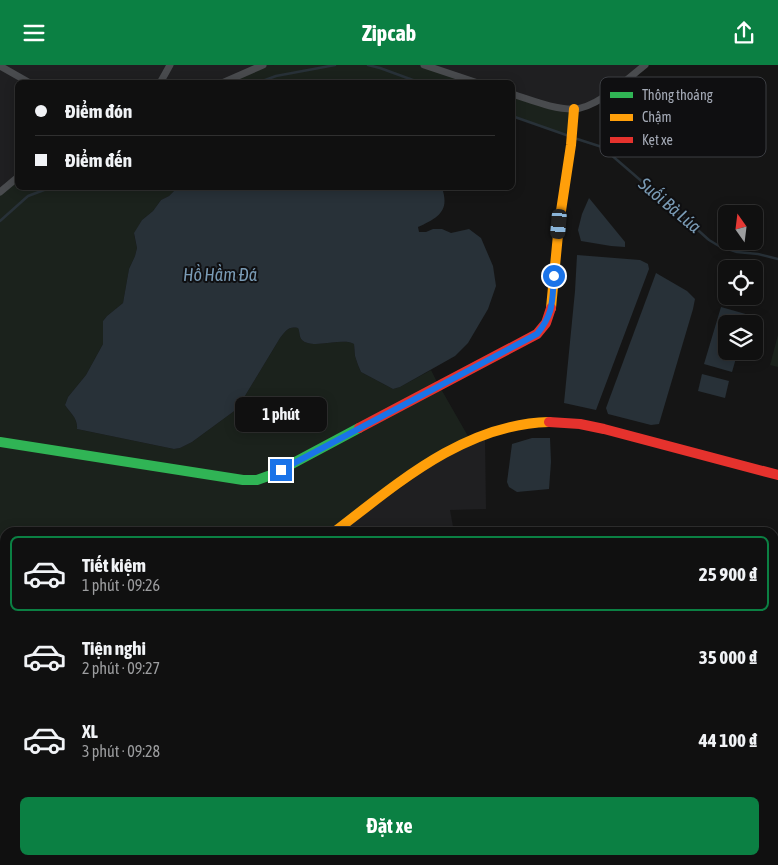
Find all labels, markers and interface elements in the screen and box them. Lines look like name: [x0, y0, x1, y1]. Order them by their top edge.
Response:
icon: menu: [20, 19, 48, 47]
icon: share: [730, 19, 758, 47]
text: Zipcab: [362, 20, 416, 46]
legend: [600, 77, 766, 157]
text: Thông thoáng: [642, 87, 713, 103]
text: Điểm đón: [65, 100, 132, 122]
text: Chậm: [642, 109, 672, 125]
text: Kẹt xe: [642, 132, 673, 148]
text: Điểm đến: [65, 149, 132, 171]
water label: Suối Bà Lúa: [634, 172, 706, 237]
north arrow: [718, 205, 762, 250]
map controls: [718, 205, 763, 360]
car: [550, 208, 567, 240]
button: locate: [718, 260, 763, 305]
water label: Hồ Hầm Đá: [183, 264, 258, 285]
route start: [543, 265, 565, 287]
button: layers: [718, 315, 763, 360]
callout: 1 phút: [235, 397, 327, 433]
text: 1 phút: [262, 405, 300, 423]
route end: [270, 459, 292, 481]
icon: car: [22, 551, 67, 596]
text: Tiết kiệm: [82, 554, 146, 576]
text: 25 900 ₫: [699, 563, 757, 585]
text: 1 phút · 09:26: [82, 576, 160, 594]
icon: car: [22, 634, 67, 679]
text: Tiện nghi: [82, 637, 146, 659]
text: 35 000 ₫: [699, 646, 757, 668]
text: 2 phút · 09:27: [82, 659, 160, 677]
icon: car: [22, 717, 67, 762]
text: XL: [82, 720, 98, 742]
text: 44 100 ₫: [699, 729, 757, 751]
text: 3 phút · 09:28: [82, 742, 160, 760]
button: Đặt xe: [20, 797, 759, 855]

